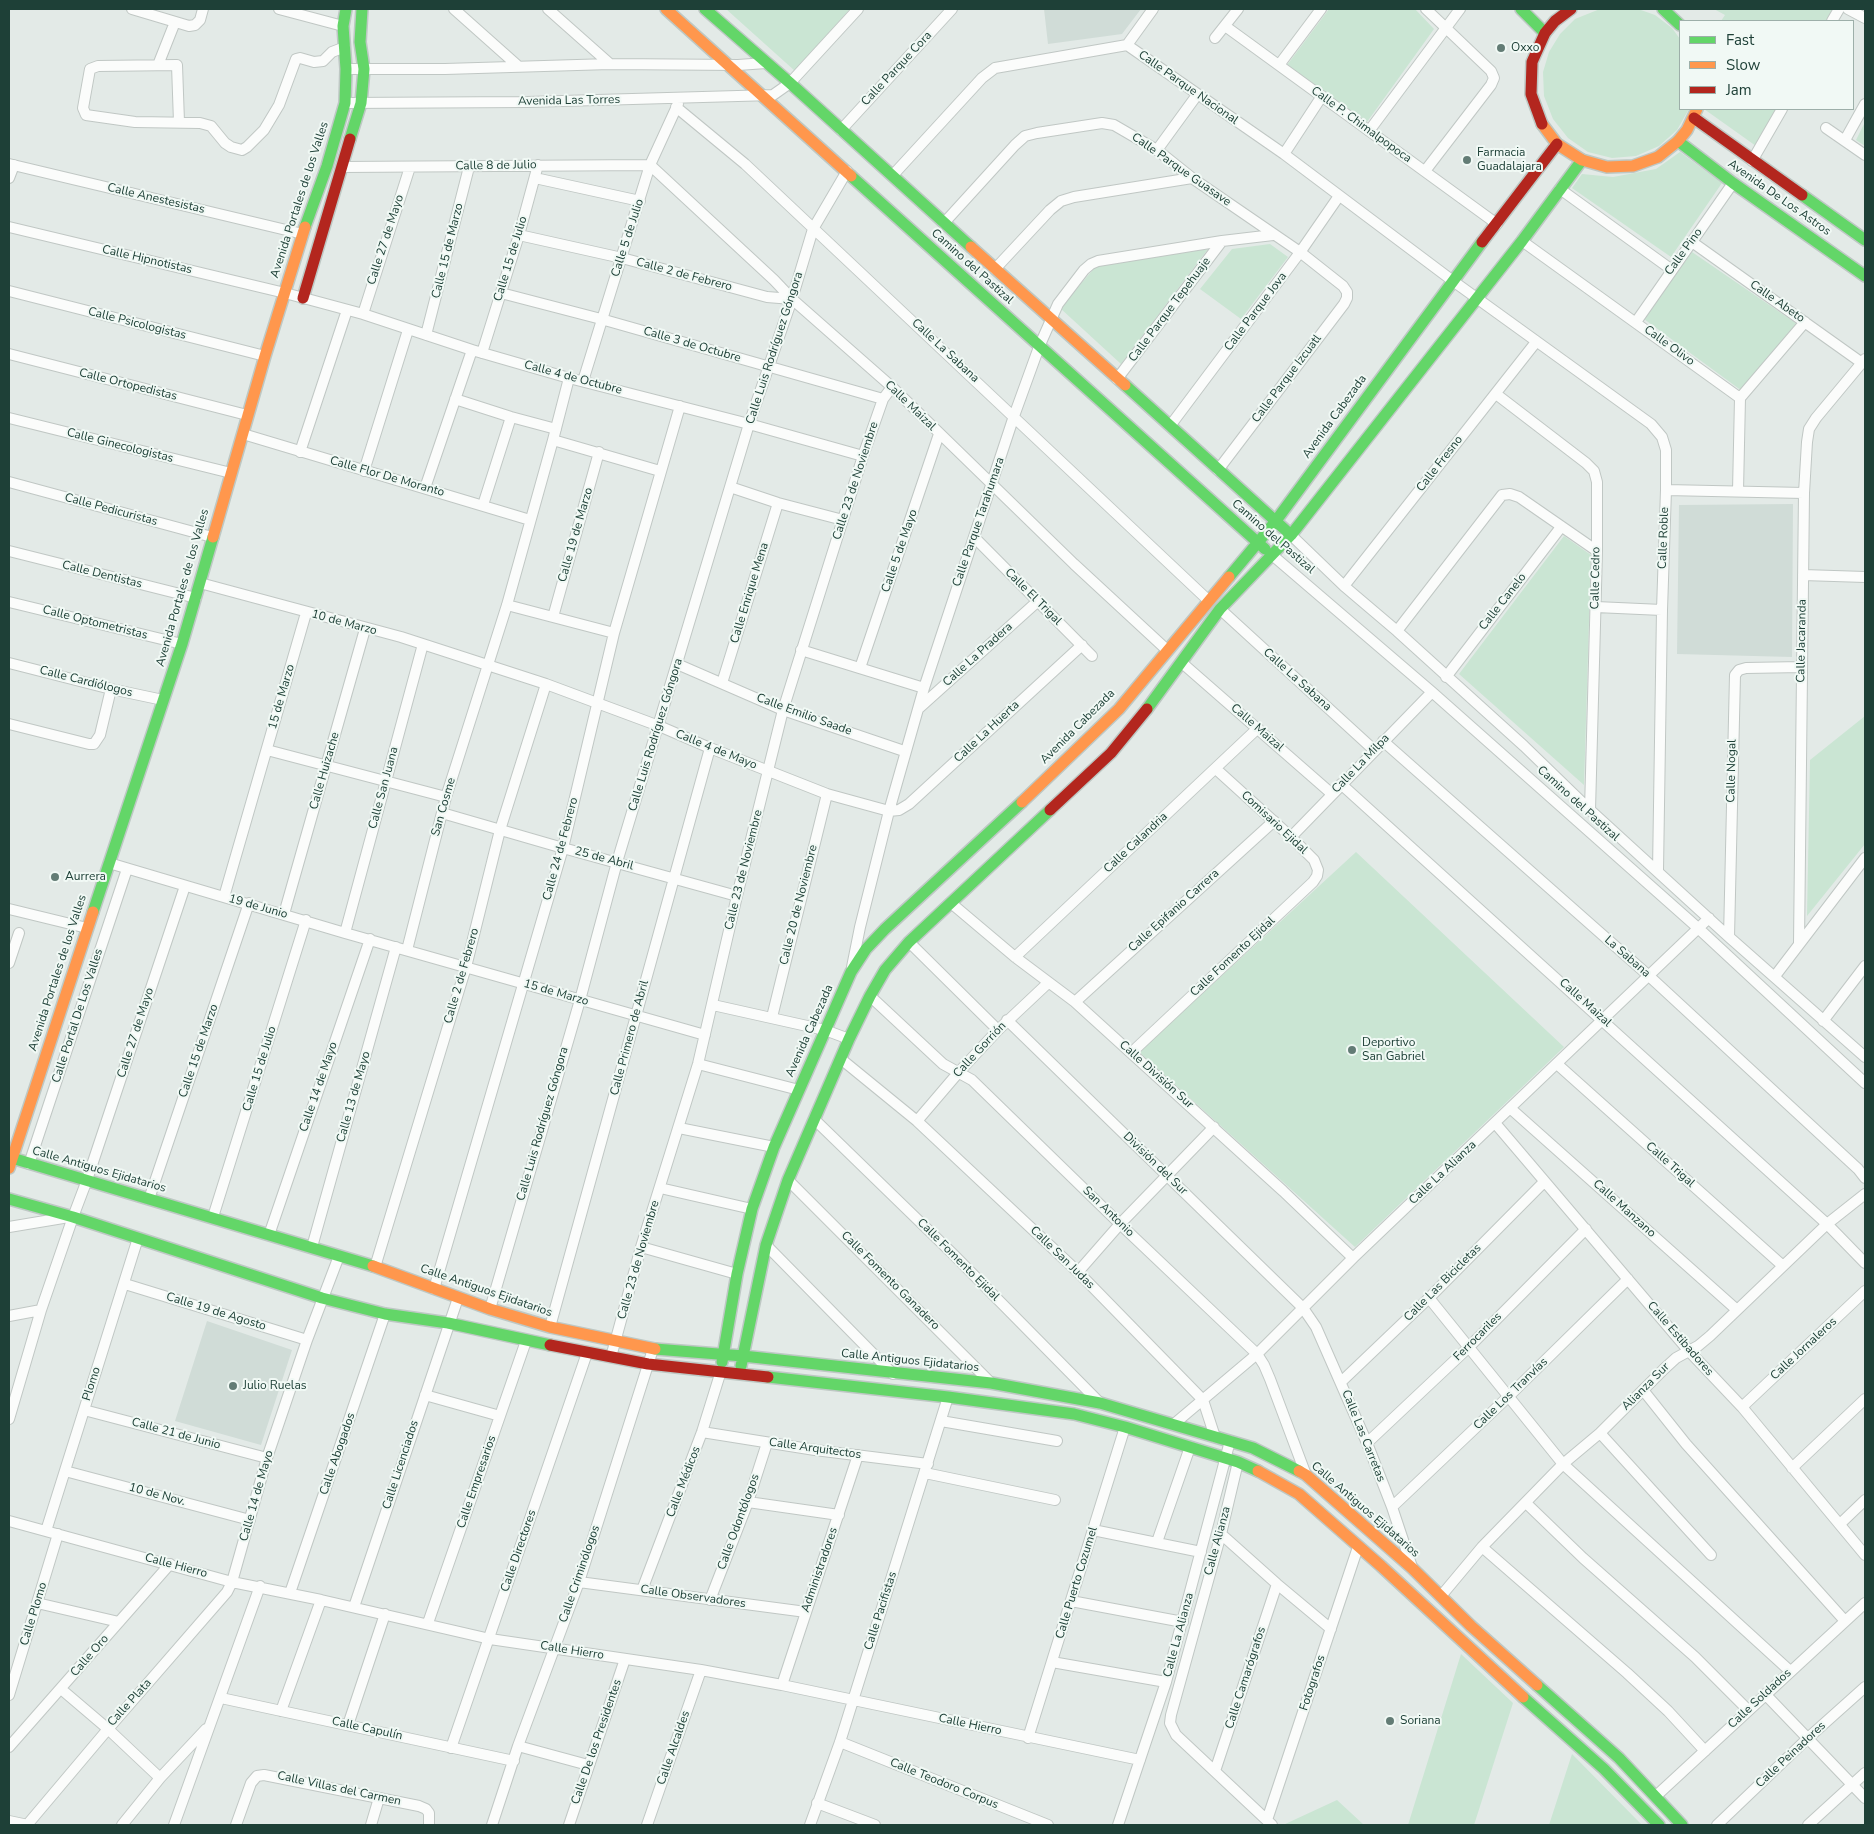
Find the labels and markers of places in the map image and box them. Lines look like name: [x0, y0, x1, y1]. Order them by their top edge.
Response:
place label: Oxxo: [1511, 41, 1539, 55]
marker: Oxxo: [1495, 42, 1507, 54]
place label: Farmacia Guadalajara: [1477, 146, 1542, 174]
marker: Farmacia Guadalajara: [1461, 154, 1473, 166]
place label: Aurrera: [65, 870, 106, 884]
marker: Aurrera: [49, 871, 61, 883]
place label: Deportivo San Gabriel: [1362, 1036, 1425, 1064]
marker: Deportivo San Gabriel: [1346, 1044, 1358, 1056]
place label: Julio Ruelas: [243, 1379, 307, 1393]
marker: Julio Ruelas: [227, 1380, 239, 1392]
place label: Soriana: [1400, 1714, 1441, 1728]
marker: Soriana: [1384, 1715, 1396, 1727]

